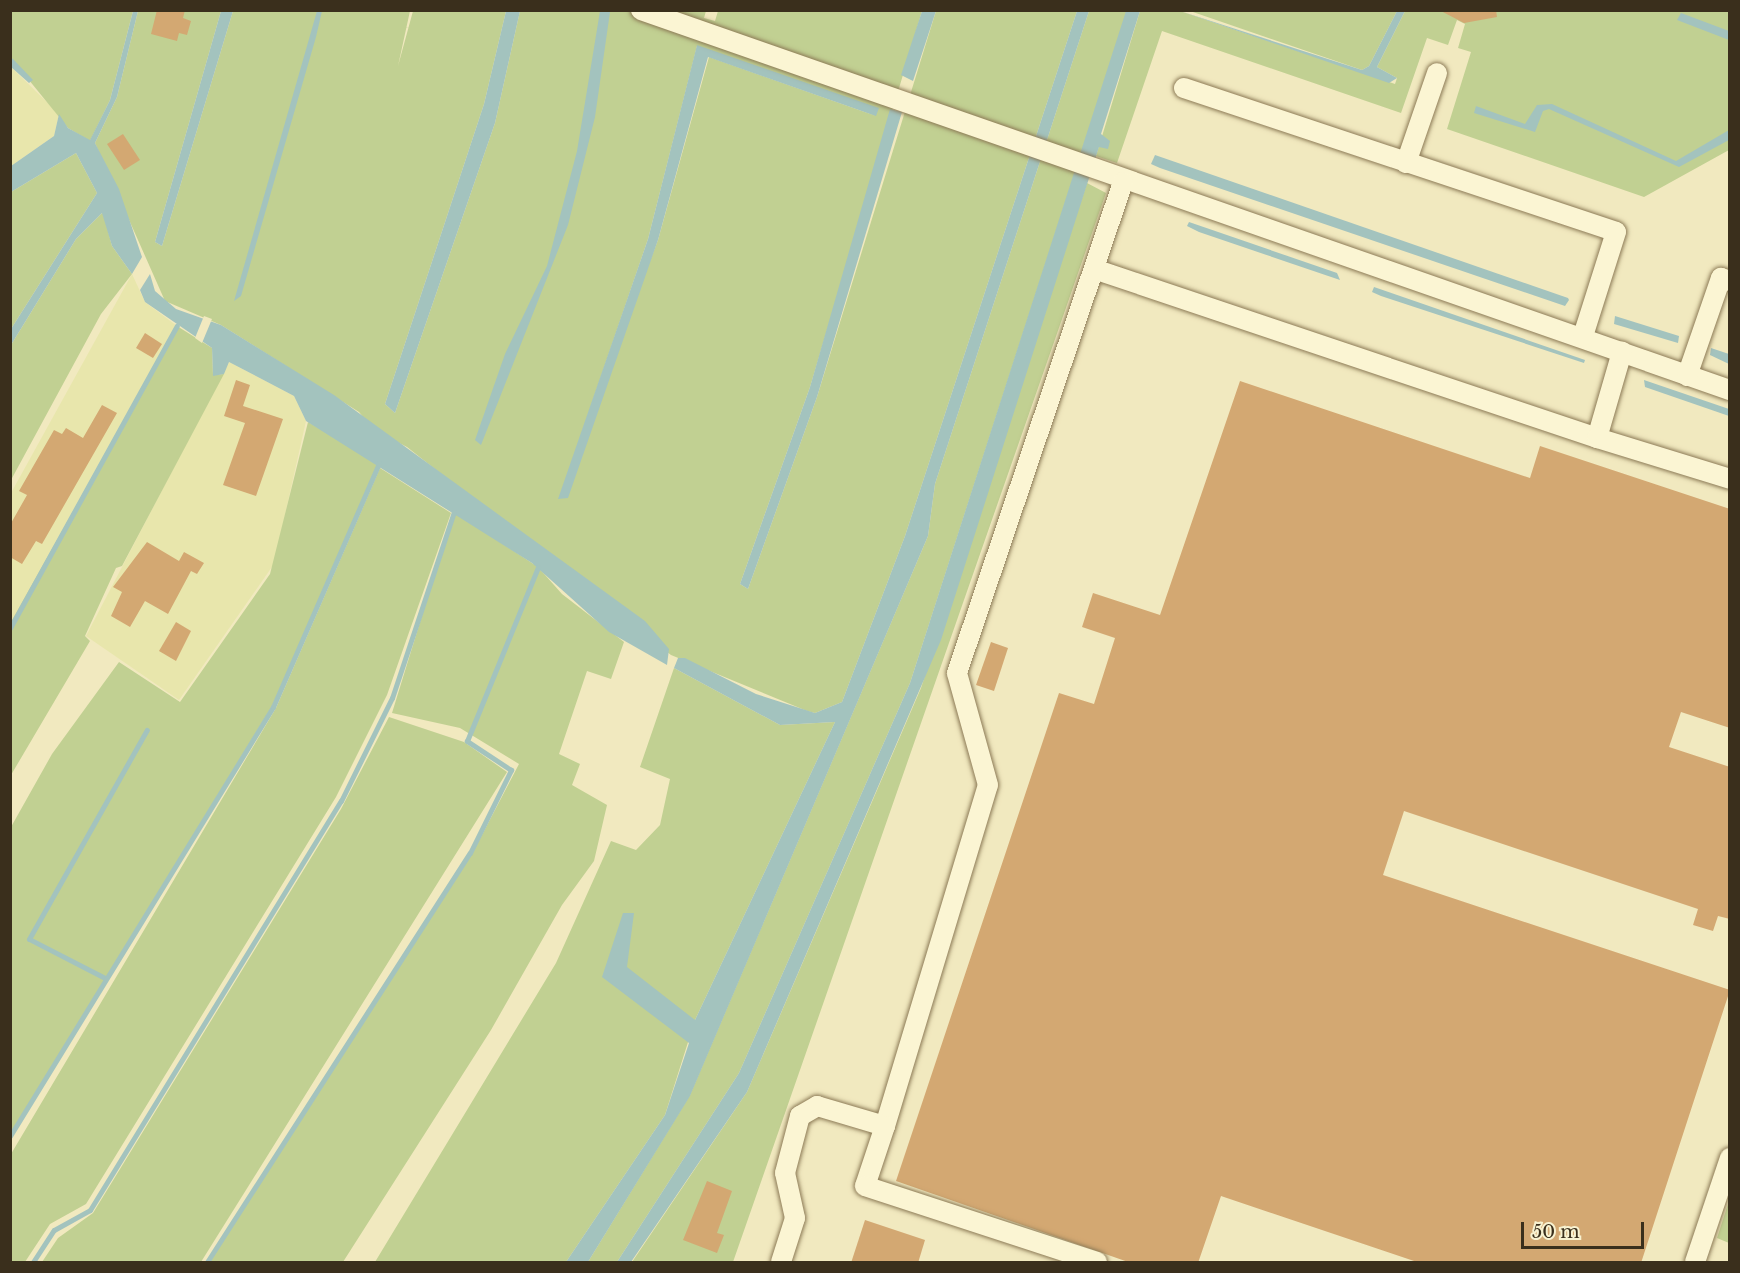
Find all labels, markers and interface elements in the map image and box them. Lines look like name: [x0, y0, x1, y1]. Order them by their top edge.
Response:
scale bar: [1524, 1210, 1647, 1248]
text: 50 m: [1532, 1221, 1580, 1243]

